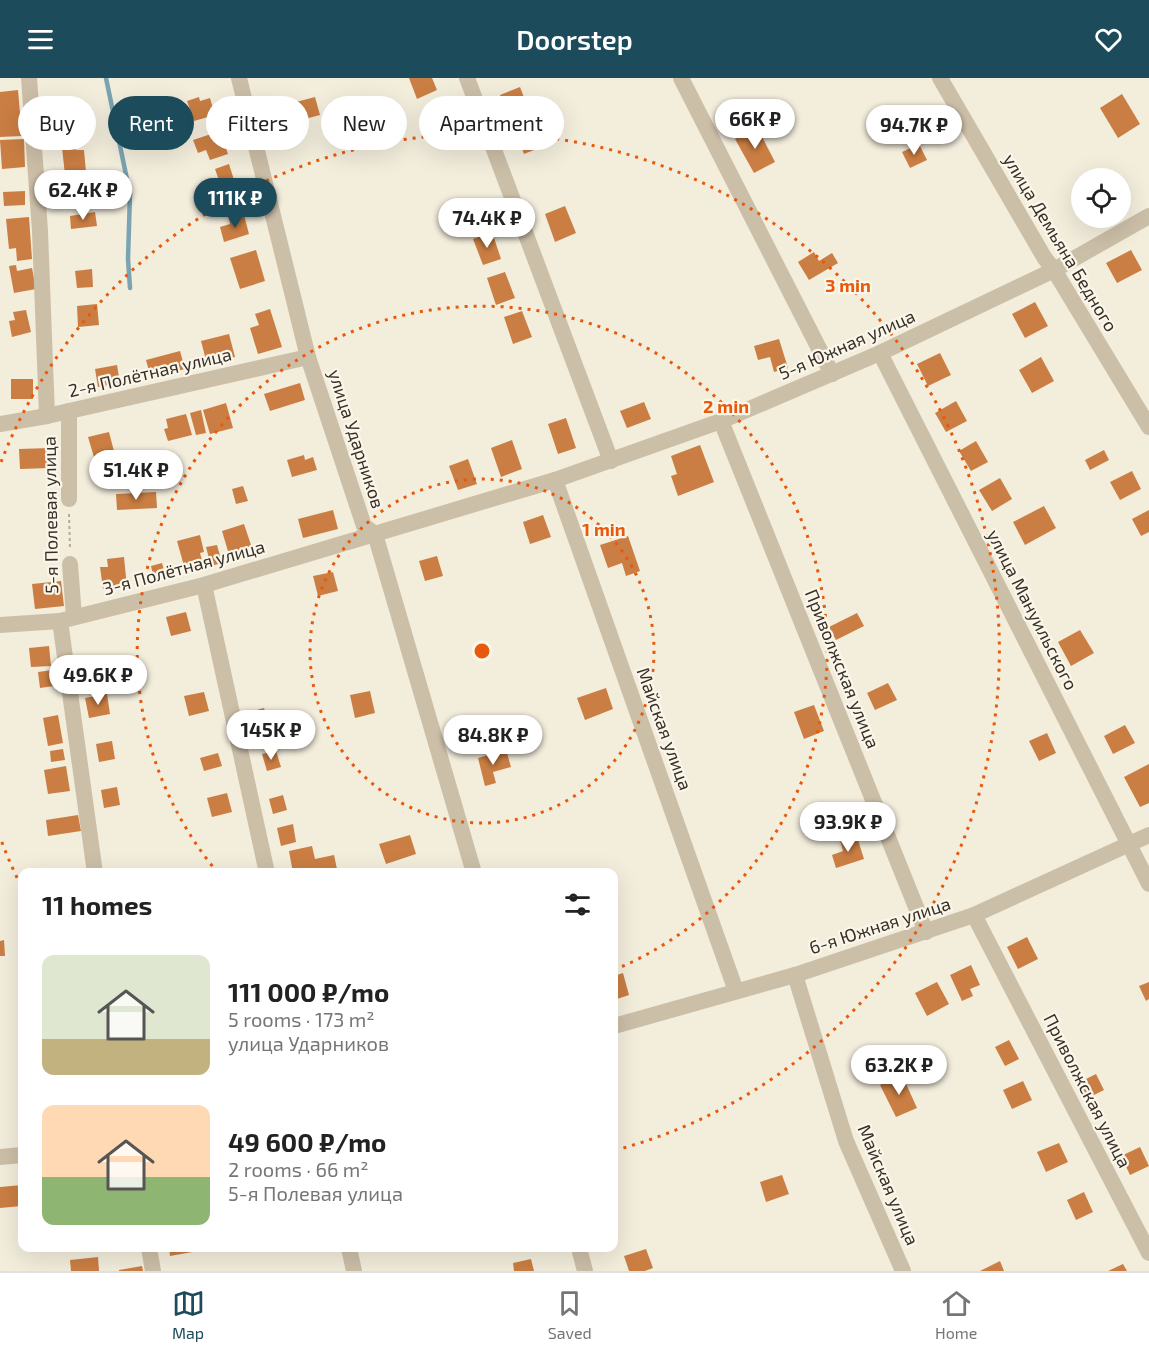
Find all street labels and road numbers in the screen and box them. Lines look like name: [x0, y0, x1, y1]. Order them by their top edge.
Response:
street label: улица Демьяна Бедного: [999, 150, 1123, 335]
street label: 5-я Южная улица: [775, 304, 918, 384]
street label: 2-я Полётная улица: [66, 343, 234, 402]
street label: улица Ударников: [324, 366, 390, 511]
street label: 5-я Полевая улица: [38, 436, 62, 594]
street label: улица Мануильского: [983, 526, 1083, 693]
street label: 3-я Полётная улица: [100, 535, 267, 599]
street label: Приволжская улица: [801, 586, 885, 752]
street label: Майская улица: [633, 664, 697, 793]
street label: 6-я Южная улица: [806, 892, 953, 958]
street label: Приволжская улица: [1040, 1010, 1136, 1171]
street label: Майская улица: [854, 1121, 924, 1248]

